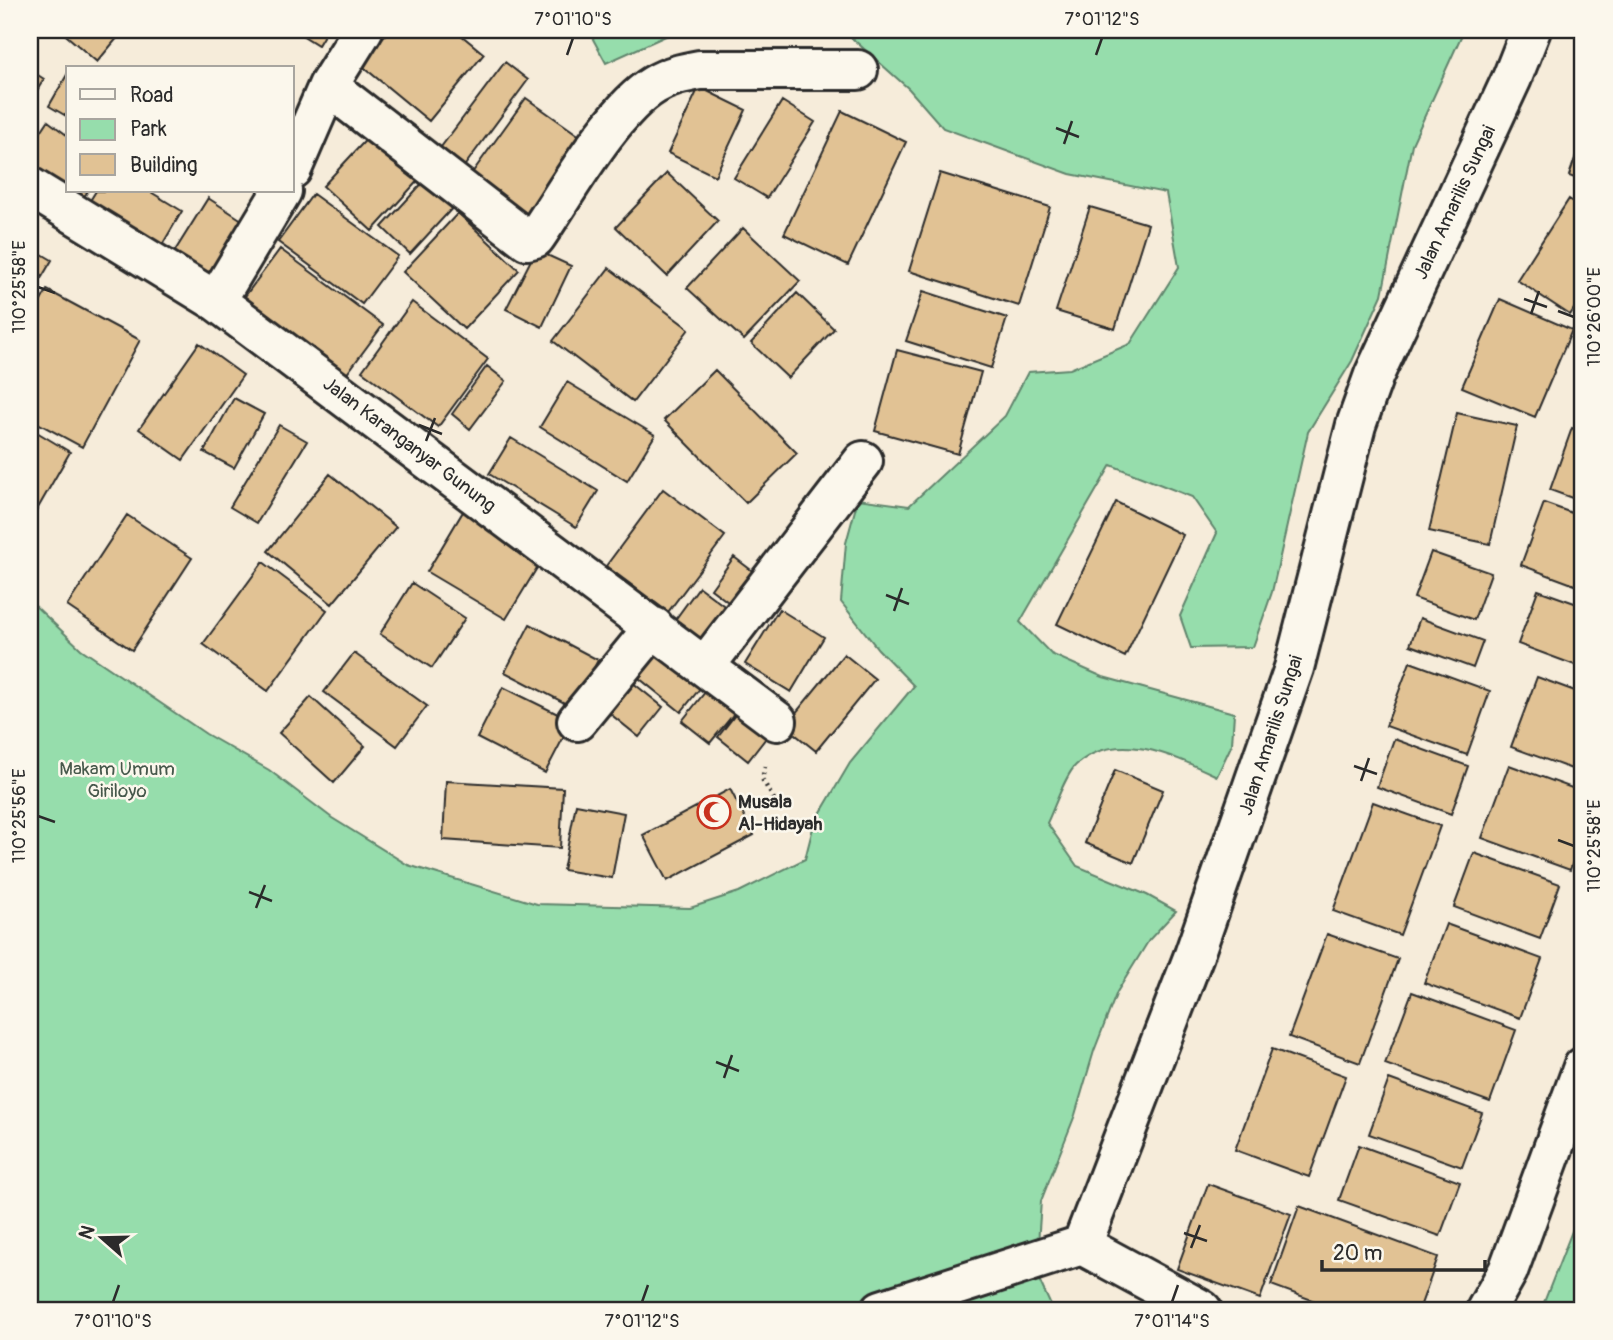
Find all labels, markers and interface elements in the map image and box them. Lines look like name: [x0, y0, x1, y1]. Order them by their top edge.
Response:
text: 7°01'10"S: [534, 8, 612, 31]
text: 7°01'12"S: [1064, 8, 1140, 31]
legend: [66, 66, 294, 192]
text: Road: [130, 82, 174, 109]
text: Park: [130, 116, 167, 143]
street label: Jalan Amarilis Sungai: [1409, 122, 1501, 283]
text: Building: [130, 152, 197, 179]
text: 110°25'58"E: [8, 240, 31, 334]
text: 110°26'00"E: [1583, 267, 1606, 367]
street label: Jalan Karanganyar Gunung: [318, 372, 501, 518]
street label: Jalan Amarilis Sungai: [1234, 652, 1308, 818]
park label: Makam Umum Giriloyo: [59, 757, 175, 803]
text: 110°25'56"E: [8, 769, 31, 863]
place label: Musala Al-Hidayah: [738, 790, 822, 836]
mosque icon: Musala Al-Hidayah: [695, 793, 733, 831]
text: 110°25'58"E: [1583, 799, 1606, 893]
north arrow: [66, 1204, 136, 1274]
text: N: [73, 1222, 100, 1243]
scale bar: [1322, 1228, 1485, 1272]
text: 20 m: [1333, 1240, 1382, 1267]
text: 7°01'10"S: [74, 1310, 152, 1333]
text: 7°01'12"S: [604, 1310, 680, 1333]
text: 7°01'14"S: [1134, 1310, 1210, 1333]

